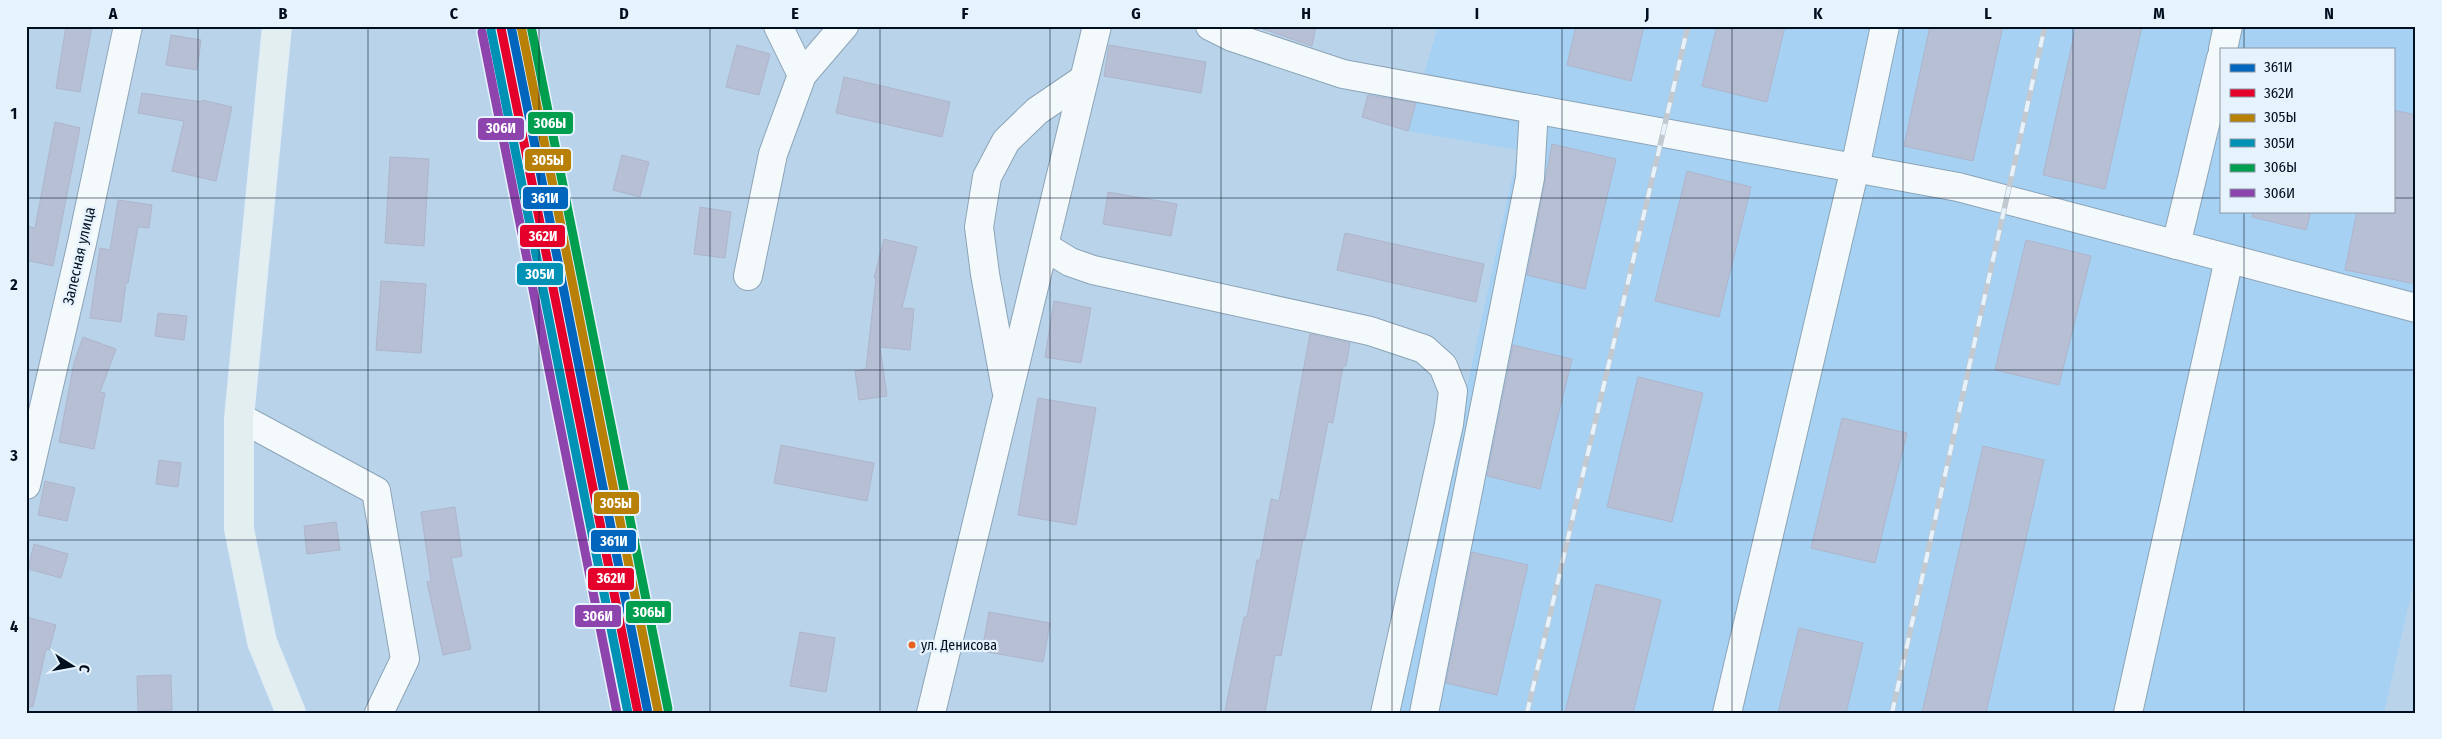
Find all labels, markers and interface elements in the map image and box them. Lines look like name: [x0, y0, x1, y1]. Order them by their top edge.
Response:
text: A: [108, 4, 118, 23]
text: B: [279, 4, 288, 23]
text: C: [450, 4, 459, 23]
text: D: [619, 4, 629, 23]
text: E: [791, 4, 799, 23]
text: F: [961, 4, 969, 23]
text: G: [1131, 4, 1141, 23]
text: H: [1301, 4, 1311, 23]
text: I: [1475, 4, 1479, 23]
text: J: [1644, 4, 1649, 23]
text: K: [1813, 4, 1823, 23]
text: L: [1984, 4, 1992, 23]
text: M: [2153, 4, 2165, 23]
text: N: [2324, 4, 2334, 23]
legend: [2220, 48, 2394, 212]
text: 361И: [2264, 58, 2293, 76]
text: 362И: [2264, 84, 2294, 102]
text: 1: [11, 104, 17, 123]
text: 305Ы: [2264, 108, 2297, 126]
line badge: 306Ы: [527, 111, 574, 135]
text: 306Ы: [533, 115, 566, 132]
line badge: 306И: [477, 117, 525, 141]
text: 306И: [485, 120, 516, 137]
text: 305И: [2264, 134, 2295, 152]
line badge: 305Ы: [524, 148, 572, 172]
text: 305Ы: [531, 152, 564, 169]
text: 306Ы: [2264, 158, 2297, 176]
text: 306И: [2264, 184, 2295, 202]
line badge: 361И: [522, 186, 569, 210]
text: 361И: [530, 190, 559, 207]
street label: Залесная улица: [59, 205, 99, 307]
line badge: 362И: [519, 224, 566, 248]
text: 362И: [528, 228, 557, 245]
line badge: 305И: [516, 262, 564, 286]
text: 305И: [524, 266, 555, 283]
text: 2: [9, 275, 18, 294]
text: 3: [9, 446, 18, 465]
line badge: 305Ы: [593, 491, 640, 515]
text: 305Ы: [599, 495, 632, 512]
line badge: 361И: [590, 529, 637, 553]
text: 361И: [599, 533, 628, 550]
line badge: 362И: [587, 567, 635, 591]
text: 362И: [596, 570, 625, 587]
line badge: 306Ы: [625, 600, 672, 624]
line badge: 306И: [574, 604, 622, 628]
text: 306Ы: [632, 604, 665, 621]
text: 306И: [582, 608, 613, 625]
text: 4: [10, 617, 18, 636]
place label: ул. Денисова: [921, 637, 997, 654]
marker: ул. Денисова: [907, 640, 917, 650]
north arrow: [48, 642, 98, 692]
text: С: [75, 663, 93, 674]

